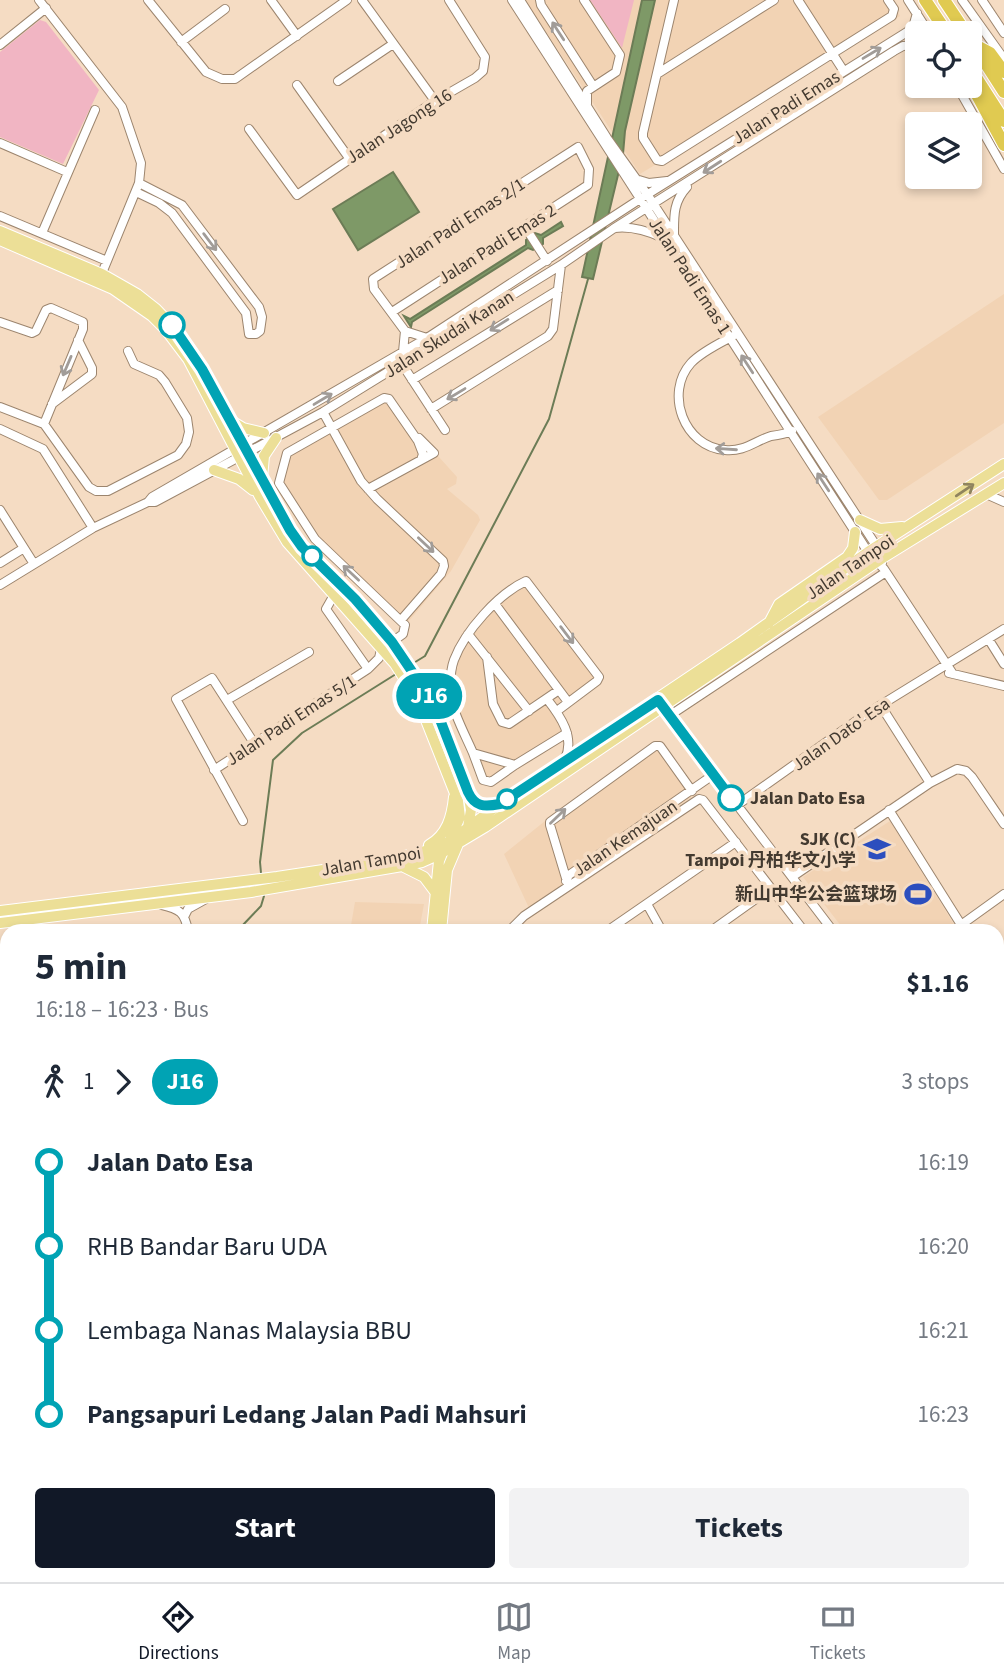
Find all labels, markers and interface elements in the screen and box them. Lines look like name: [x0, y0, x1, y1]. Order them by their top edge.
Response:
map controls: [905, 21, 982, 189]
button: locate: [905, 21, 982, 98]
one-way arrow: [551, 22, 565, 42]
one-way arrow: [862, 45, 882, 59]
street label: Jalan Padi Emas: [728, 64, 845, 150]
street label: Jalan Jagong 16: [342, 83, 457, 170]
button: layers: [905, 112, 982, 189]
one-way arrow: [703, 160, 723, 174]
street label: Jalan Padi Emas 2/1: [391, 173, 529, 273]
street label: Jalan Padi Emas 2: [434, 199, 560, 289]
street label: Jalan Padi Emas 1: [642, 213, 737, 340]
one-way arrow: [203, 232, 217, 251]
street label: Jalan Skudai Kanan: [380, 285, 519, 384]
unlabelled marker: [159, 312, 185, 338]
one-way arrow: [490, 319, 510, 333]
one-way arrow: [60, 355, 73, 377]
one-way arrow: [739, 355, 754, 374]
one-way arrow: [447, 387, 467, 401]
one-way arrow: [313, 392, 333, 406]
one-way arrow: [715, 442, 738, 455]
one-way arrow: [816, 473, 830, 492]
one-way arrow: [954, 483, 974, 497]
street label: Jalan Tampoi: [801, 529, 899, 606]
one-way arrow: [417, 537, 434, 554]
unlabelled marker: [302, 546, 322, 566]
one-way arrow: [342, 565, 360, 581]
one-way arrow: [560, 625, 574, 644]
street label: Jalan Padi Emas 5/1: [222, 669, 361, 772]
line badge: J16: [389, 673, 469, 719]
text: J16: [410, 678, 448, 713]
street label: Jalan Dato' Esa: [787, 691, 895, 777]
marker: Jalan Dato Esa: [718, 785, 744, 811]
place label: Jalan Dato Esa: [750, 786, 865, 811]
unlabelled marker: [497, 789, 517, 809]
street label: Jalan Kemajuan: [568, 794, 682, 883]
one-way arrow: [550, 808, 567, 825]
place label: SJK (C) Tampoi 丹柏华文小学: [685, 827, 856, 873]
school or university icon: SJK (C) Tampoi 丹柏华文小学: [862, 834, 892, 864]
street label: Jalan Tampoi: [319, 840, 423, 883]
sports icon: 新山中华公会篮球场: [903, 879, 933, 909]
place label: 新山中华公会篮球场: [735, 882, 897, 907]
text: 5 min: [35, 940, 127, 994]
text: $1.16: [906, 965, 969, 1002]
text: 16:18 – 16:23 · Bus: [35, 993, 209, 1026]
icon: walk: [35, 1063, 73, 1101]
icon: forward: [104, 1063, 142, 1101]
text: J16: [166, 1064, 204, 1099]
text: 1: [83, 1065, 94, 1098]
text: 3 stops: [902, 1065, 969, 1098]
text: Jalan Dato Esa: [87, 1144, 253, 1181]
text: 16:19: [918, 1146, 969, 1179]
text: RHB Bandar Baru UDA: [87, 1228, 327, 1265]
text: 16:20: [918, 1230, 969, 1263]
text: Lembaga Nanas Malaysia BBU: [87, 1312, 412, 1349]
text: 16:21: [918, 1314, 969, 1347]
text: Pangsapuri Ledang Jalan Padi Mahsuri: [87, 1396, 527, 1433]
text: 16:23: [918, 1398, 969, 1431]
button: Start: [35, 1488, 495, 1568]
button: Tickets: [509, 1488, 969, 1568]
tab: Directions: [138, 1598, 219, 1667]
tab: Map: [495, 1598, 533, 1667]
tab: Tickets: [810, 1598, 866, 1667]

